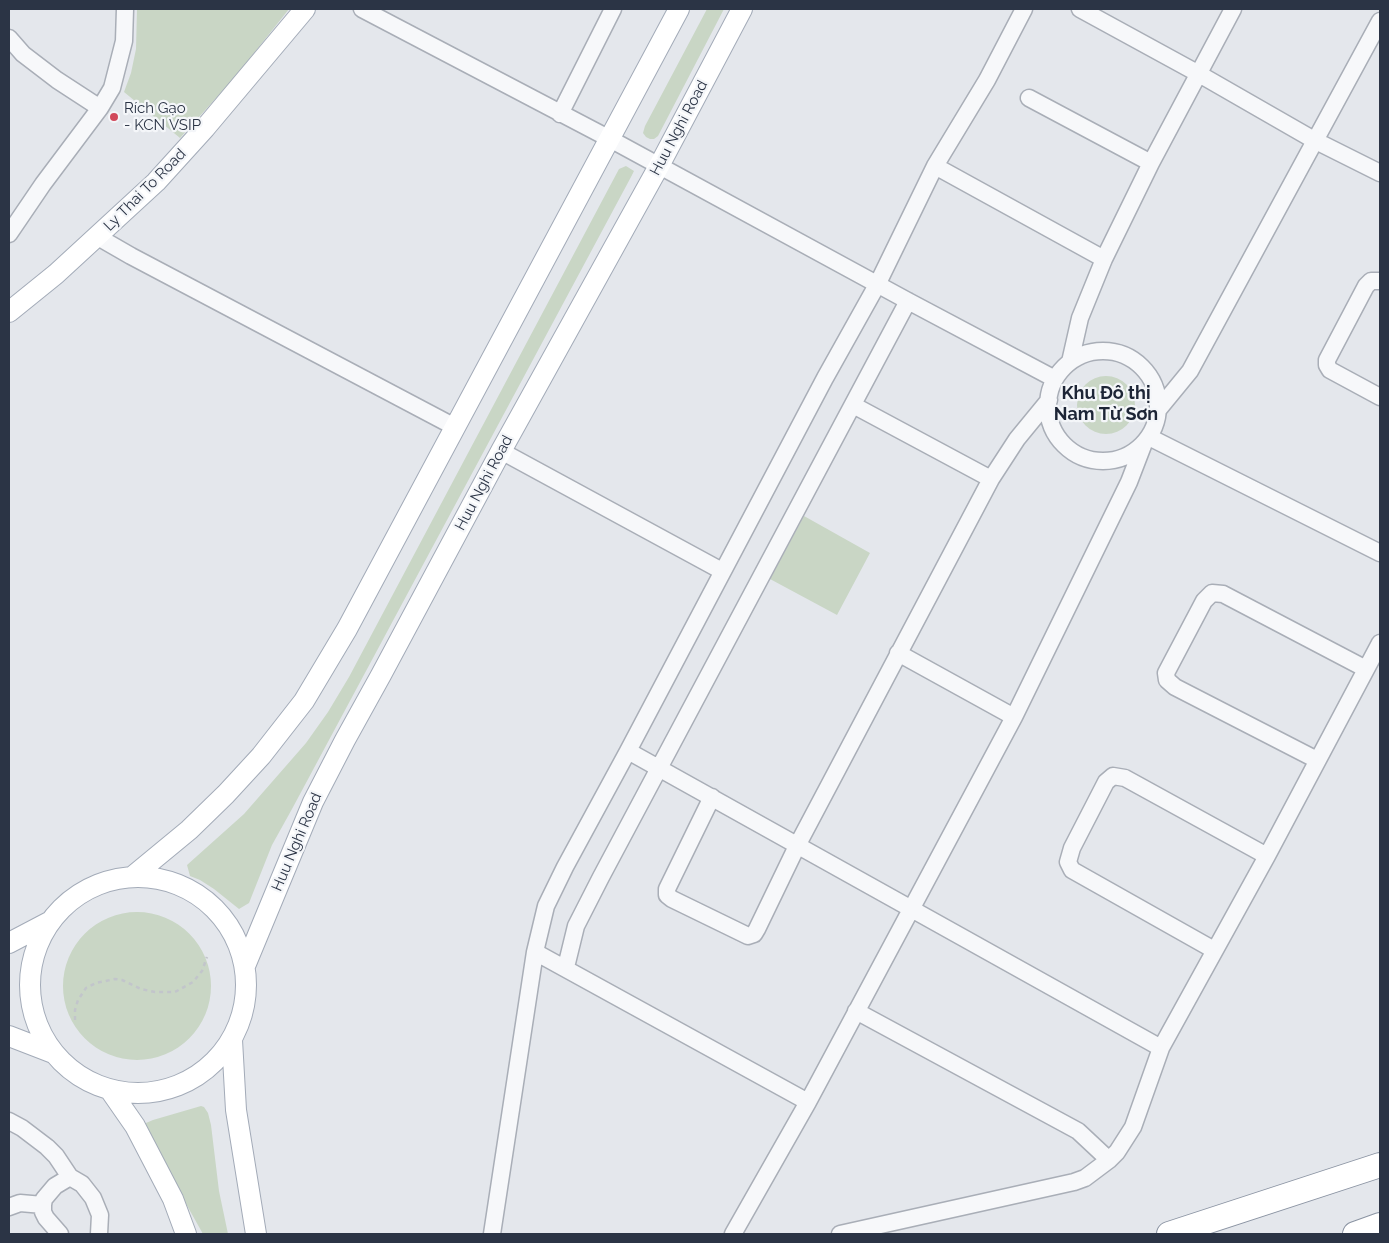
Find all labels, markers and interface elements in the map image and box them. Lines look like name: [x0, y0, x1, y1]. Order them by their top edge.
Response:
street label: Huu Nghi Road: [646, 77, 712, 179]
place label: Rích Gạo - KCN VSIP: [124, 99, 201, 134]
marker: Rích Gạo - KCN VSIP: [108, 111, 120, 123]
street label: Ly Thai To Road: [100, 145, 190, 235]
district label: Khu Đô thị Nam Từ Sơn: [1054, 383, 1158, 426]
street label: Huu Nghi Road: [451, 432, 517, 534]
street label: Huu Nghi Road: [268, 790, 326, 894]

